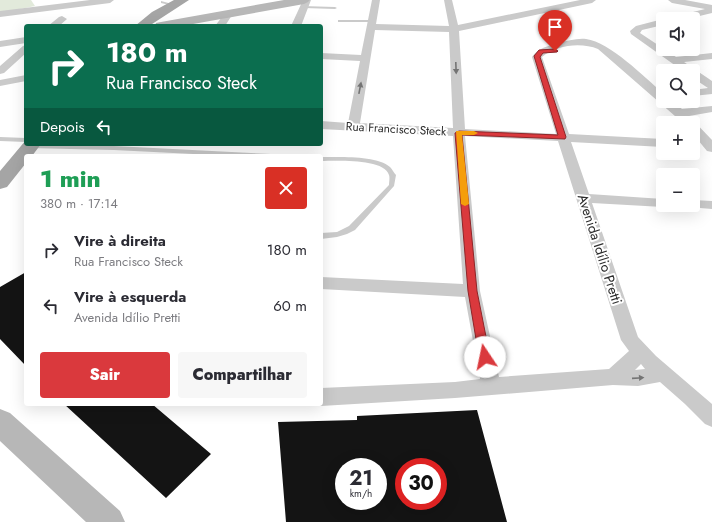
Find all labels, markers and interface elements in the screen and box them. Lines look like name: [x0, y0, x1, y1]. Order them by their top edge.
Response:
pin: [538, 10, 572, 51]
map controls: [656, 12, 700, 212]
button: sound: [656, 12, 700, 56]
icon: arrive: [544, 16, 566, 38]
text: 180 m: [106, 32, 188, 73]
icon: right: [40, 40, 92, 92]
one-way arrow: [453, 62, 459, 75]
button: search: [656, 64, 700, 108]
text: Rua Francisco Steck: [106, 70, 257, 96]
one-way arrow: [358, 82, 364, 94]
text: Depois: [40, 116, 85, 138]
icon: left: [93, 116, 115, 138]
button: +: [656, 116, 700, 160]
street label: Rua Francisco Steck: [345, 117, 447, 141]
text: 1 min: [40, 161, 101, 196]
button: close: [265, 167, 307, 209]
button: −: [656, 168, 700, 212]
street label: Avenida Idílio Pretti: [573, 191, 627, 307]
text: 380 m · 17:14: [40, 194, 118, 213]
text: Vire à direita: [74, 230, 166, 252]
icon: right: [40, 239, 62, 261]
text: 180 m: [267, 239, 307, 261]
text: Rua Francisco Steck: [74, 252, 183, 271]
text: Vire à esquerda: [74, 286, 186, 308]
icon: left: [40, 295, 62, 317]
text: 60 m: [273, 295, 307, 317]
text: Avenida Idílio Pretti: [74, 308, 181, 327]
position arrow: [464, 336, 506, 378]
button: Sair: [40, 352, 170, 398]
button: Compartilhar: [178, 352, 307, 398]
one-way arrow: [632, 374, 644, 381]
speed limit sign: 30: [395, 458, 447, 510]
text: 21: [349, 464, 373, 493]
text: km/h: [350, 486, 372, 501]

